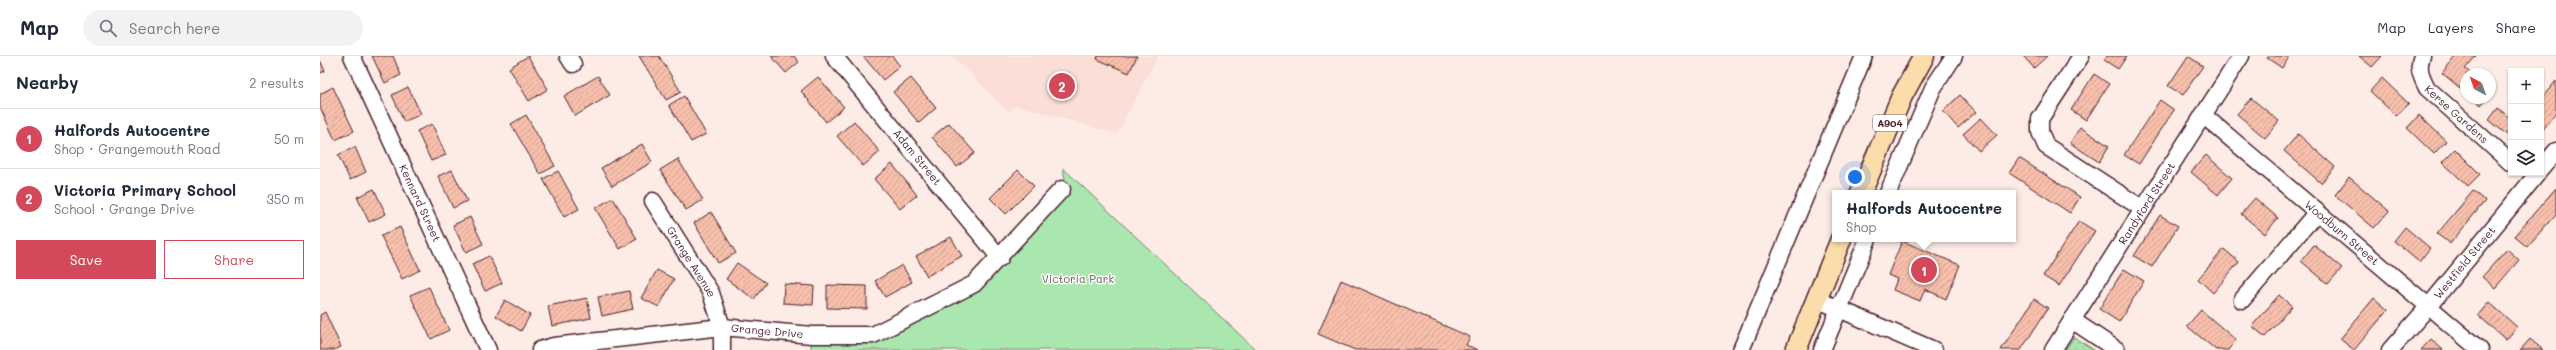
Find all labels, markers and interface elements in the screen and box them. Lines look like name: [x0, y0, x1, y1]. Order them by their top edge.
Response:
search box: [83, 10, 363, 46]
text: Map: [20, 15, 59, 40]
icon: search: [97, 17, 119, 39]
text: Search here: [129, 18, 220, 38]
text: Map: [2377, 18, 2406, 37]
text: Layers: [2428, 18, 2474, 37]
text: Share: [2496, 18, 2536, 37]
north arrow: [2460, 68, 2496, 104]
map controls: [2508, 68, 2544, 176]
button: +: [2508, 68, 2544, 104]
text: Nearby: [16, 71, 78, 93]
pin: 2: [1049, 71, 1075, 101]
text: 2 results: [249, 74, 304, 91]
street label: Kerse Gardens: [2422, 81, 2492, 146]
button: −: [2508, 104, 2544, 140]
road number: A904: [1873, 115, 1907, 131]
text: Halfords Autocentre: [54, 120, 210, 140]
street label: Adam Street: [890, 126, 945, 188]
text: 1: [26, 130, 32, 147]
text: 50 m: [274, 130, 304, 147]
text: Shop · Grangemouth Road: [54, 140, 220, 157]
button: layers: [2508, 140, 2544, 176]
street label: Randyford Street: [2114, 159, 2178, 247]
street label: Kennard Street: [396, 162, 445, 244]
your location: [1845, 167, 1865, 187]
text: Victoria Primary School: [54, 180, 236, 200]
text: 2: [25, 190, 33, 207]
text: 350 m: [266, 190, 304, 207]
popup: [1832, 190, 2016, 242]
street label: Woodburn Street: [2302, 197, 2383, 268]
text: Halfords Autocentre: [1846, 198, 2002, 218]
text: School · Grange Drive: [54, 200, 195, 217]
text: Shop: [1846, 218, 1876, 235]
street label: Grange Avenue: [664, 223, 720, 299]
street label: Westfield Street: [2430, 223, 2499, 302]
button: Save: [16, 240, 156, 279]
button: Share: [164, 240, 304, 279]
pin: 1: [1911, 255, 1937, 285]
park label: Victoria Park: [1042, 271, 1114, 286]
street label: Grange Drive: [730, 320, 804, 341]

